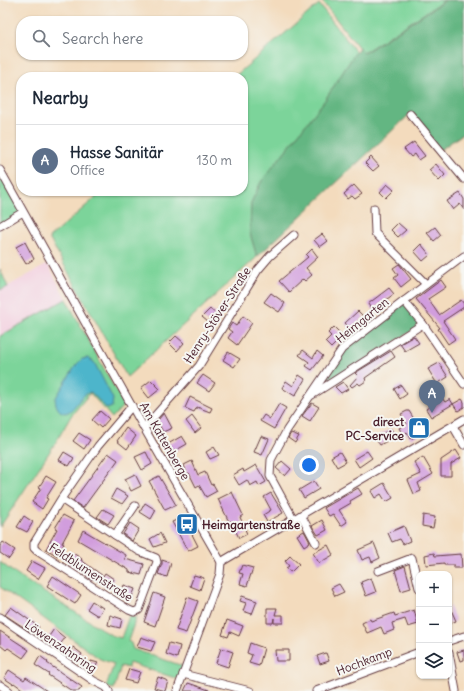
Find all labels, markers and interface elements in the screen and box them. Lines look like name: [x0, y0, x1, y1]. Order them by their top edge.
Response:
search box: [16, 16, 248, 60]
icon: search: [30, 27, 52, 49]
text: Search here: [62, 29, 143, 48]
text: Nearby: [32, 87, 88, 109]
text: Hasse Sanitär: [70, 143, 163, 162]
text: A: [41, 152, 49, 169]
text: 130 m: [196, 152, 232, 169]
text: Office: [70, 162, 105, 179]
street label: Henry-Stöver-Straße: [180, 264, 254, 366]
street label: Heimgarten: [332, 294, 392, 346]
pin: A: [419, 380, 445, 413]
street label: Am Kattenberge: [137, 399, 193, 483]
place label: direct PC-Service: [346, 414, 405, 443]
shop icon: direct PC-Service: [406, 415, 432, 441]
your location: [299, 455, 319, 475]
bus stop icon: Heimgartenstraße: [174, 511, 200, 537]
place label: Heimgartenstraße: [202, 517, 301, 533]
street label: Feldblumenstraße: [46, 539, 136, 605]
map controls: [416, 571, 452, 679]
button: +: [416, 571, 452, 607]
button: −: [416, 607, 452, 643]
street label: Löwenzahnring: [22, 616, 100, 676]
street label: Hochkamp: [334, 643, 394, 679]
button: layers: [416, 643, 452, 679]

